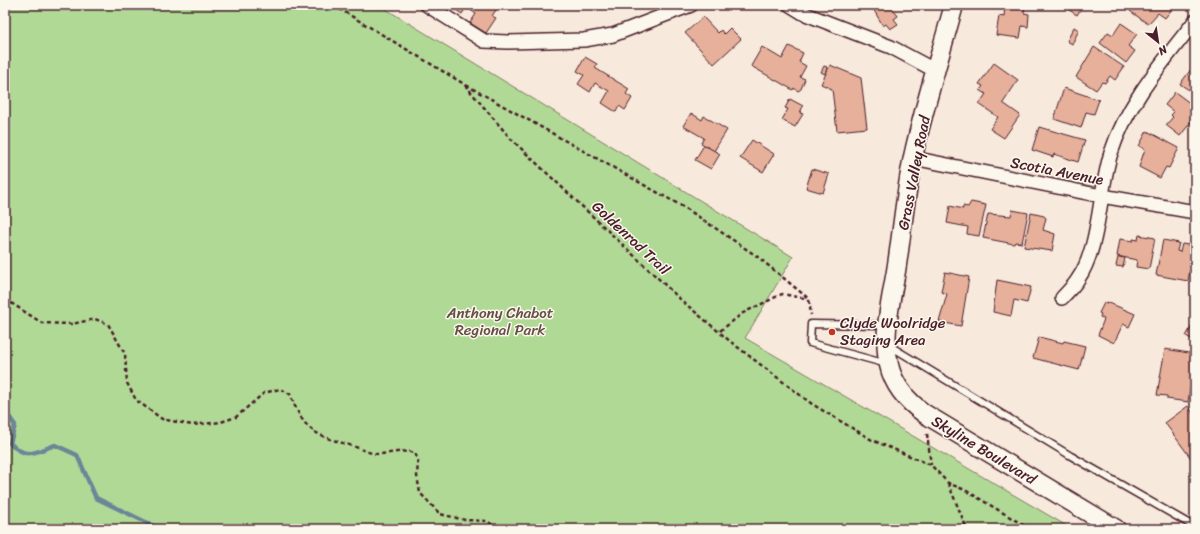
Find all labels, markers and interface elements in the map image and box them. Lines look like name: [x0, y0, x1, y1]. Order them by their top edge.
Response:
north arrow: [1138, 22, 1178, 62]
text: N: [1154, 40, 1172, 61]
street label: Grass Valley Road: [890, 113, 938, 232]
street label: Scotia Avenue: [1008, 149, 1106, 193]
street label: Goldenrod Trail: [586, 194, 677, 282]
park label: Anthony Chabot Regional Park: [446, 300, 554, 343]
place label: Clyde Woolridge Staging Area: [840, 310, 946, 353]
marker: Clyde Woolridge Staging Area: [827, 327, 837, 337]
street label: Skyline Boulevard: [926, 408, 1043, 492]

